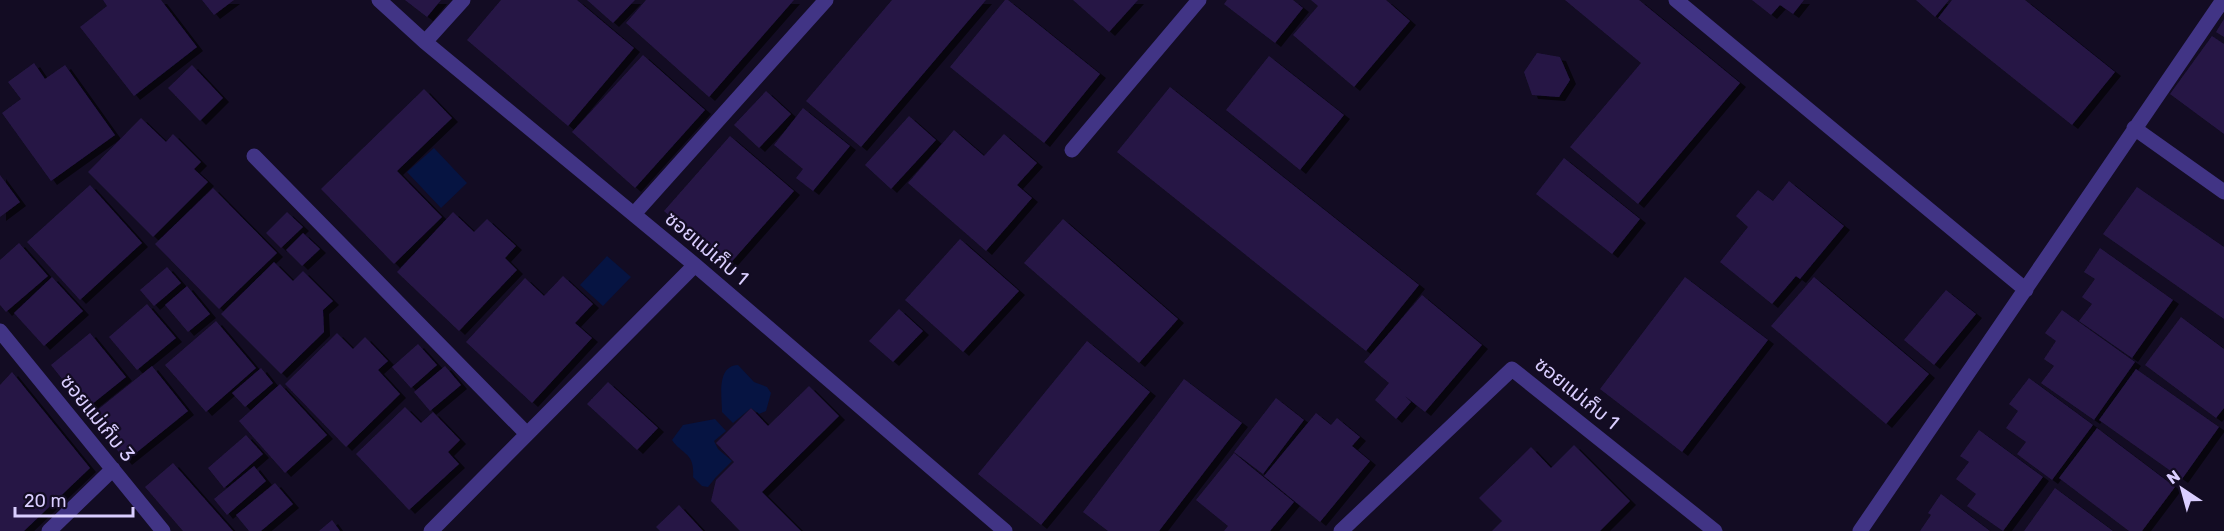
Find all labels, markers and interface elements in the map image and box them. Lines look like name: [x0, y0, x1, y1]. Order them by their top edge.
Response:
street label: ซอยแม่เก็บ 1: [660, 206, 754, 290]
street label: ซอยแม่เก็บ 1: [1530, 352, 1624, 434]
street label: ซอยแม่เก็บ 3: [56, 370, 140, 466]
north arrow: [2152, 459, 2212, 519]
text: N: [2163, 466, 2184, 488]
scale bar: [15, 480, 134, 518]
text: 20 m: [24, 490, 66, 512]

